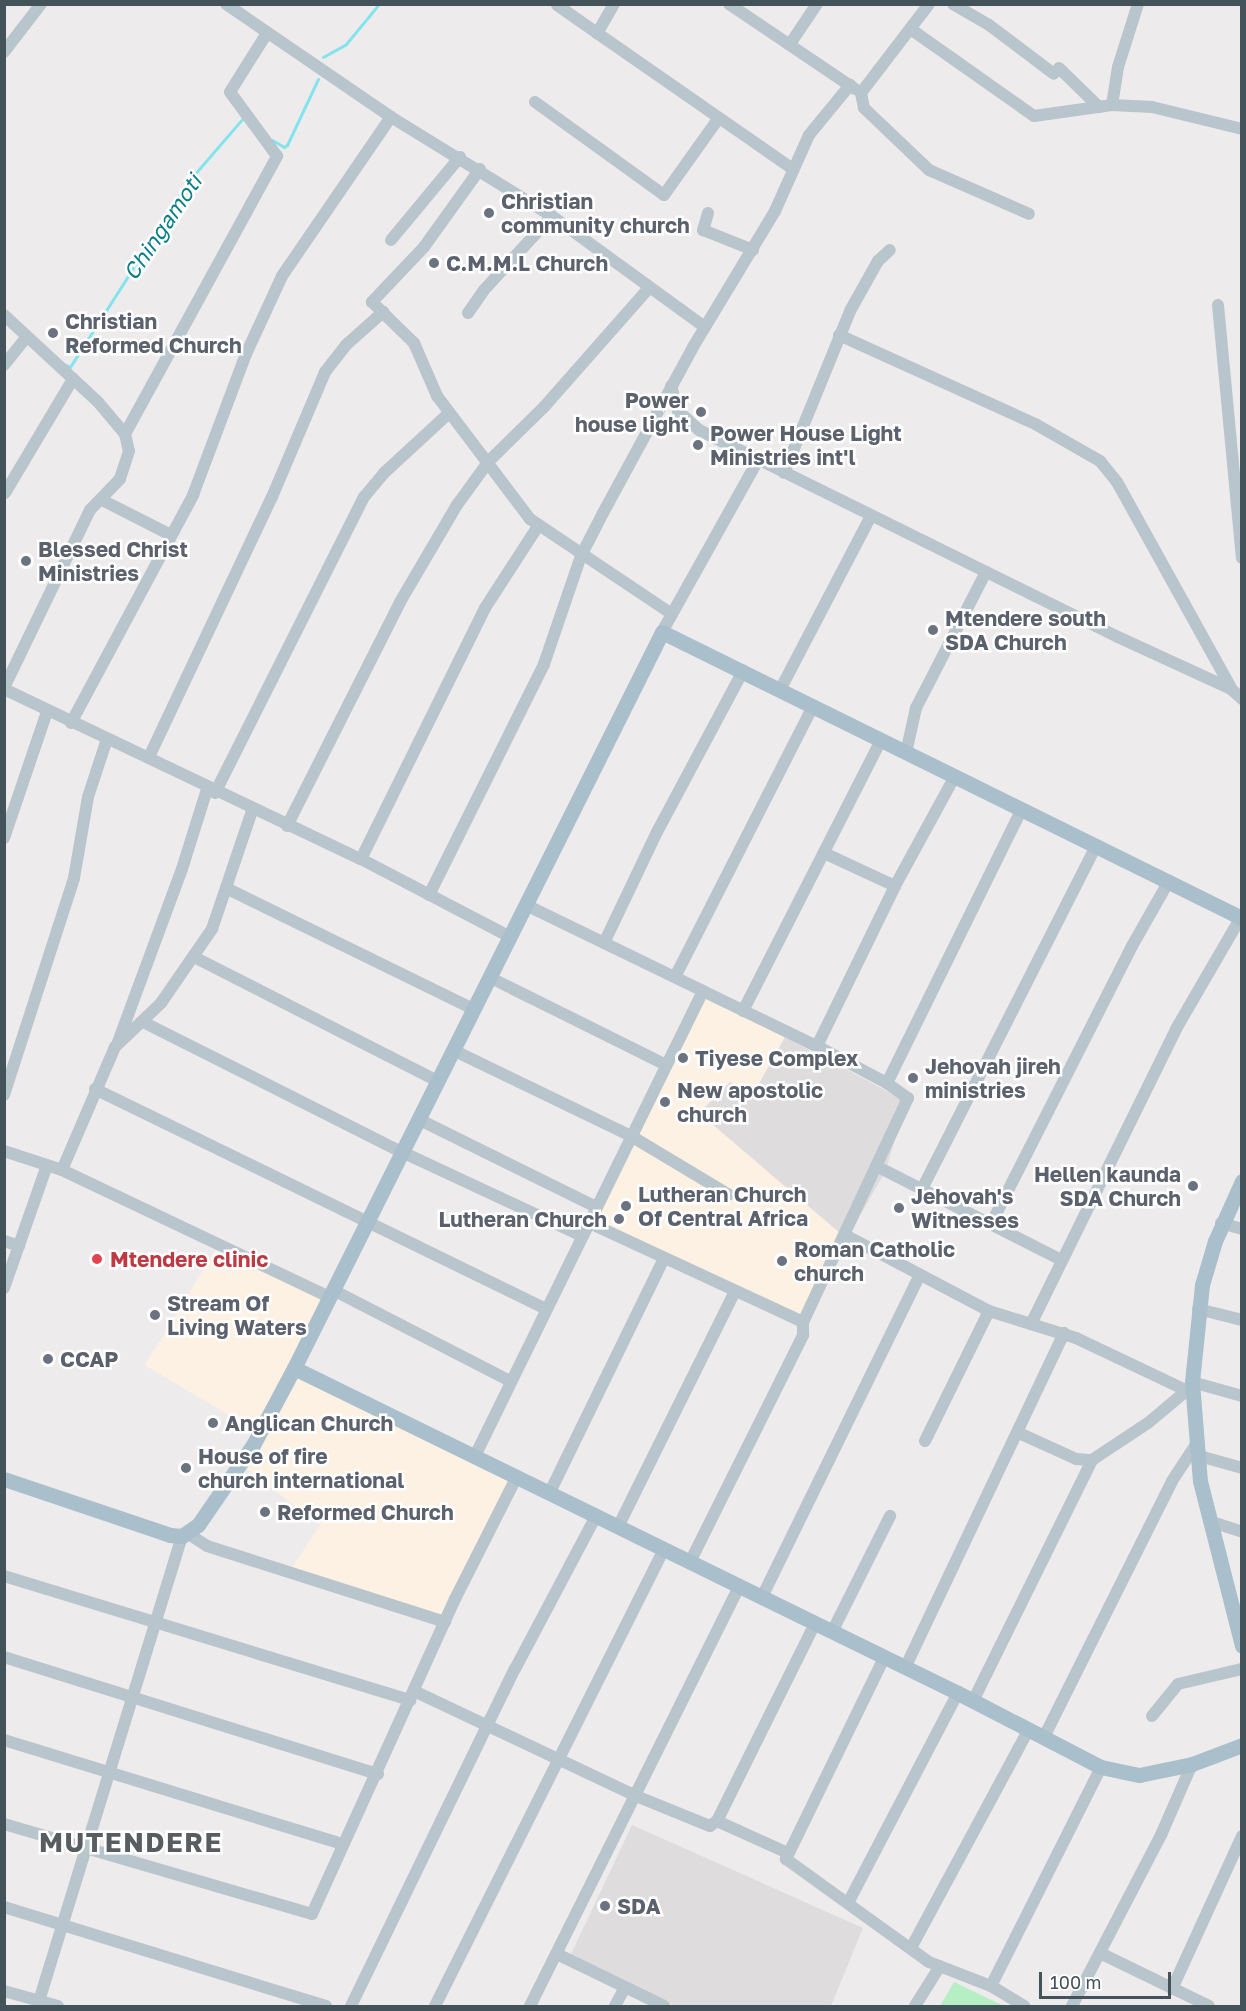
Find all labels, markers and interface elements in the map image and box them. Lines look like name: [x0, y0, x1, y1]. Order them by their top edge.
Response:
water label: Chingamoti: [117, 169, 207, 285]
place label: Christian community church: [501, 188, 690, 238]
marker: Christian community church: [482, 206, 496, 220]
place label: C.M.M.L Church: [446, 250, 608, 276]
marker: C.M.M.L Church: [427, 256, 441, 270]
place label: Christian Reformed Church: [65, 308, 242, 358]
marker: Christian Reformed Church: [46, 326, 60, 340]
place label: Power house light: [575, 387, 689, 437]
marker: Power house light: [694, 405, 708, 419]
place label: Power House Light Ministries int'l: [710, 420, 902, 470]
marker: Power House Light Ministries int'l: [691, 438, 705, 452]
place label: Blessed Christ Ministries: [38, 536, 188, 586]
marker: Blessed Christ Ministries: [19, 554, 33, 568]
place label: Mtendere south SDA Church: [945, 605, 1106, 655]
marker: Mtendere south SDA Church: [926, 623, 940, 637]
place label: Tiyese Complex: [695, 1045, 858, 1071]
marker: Tiyese Complex: [676, 1051, 690, 1065]
place label: Jehovah jireh ministries: [925, 1053, 1061, 1103]
marker: Jehovah jireh ministries: [906, 1071, 920, 1085]
place label: New apostolic church: [677, 1077, 823, 1127]
marker: New apostolic church: [658, 1095, 672, 1109]
place label: Hellen kaunda SDA Church: [1034, 1161, 1181, 1211]
marker: Hellen kaunda SDA Church: [1186, 1179, 1200, 1193]
place label: Lutheran Church Of Central Africa: [638, 1181, 808, 1231]
place label: Jehovah's Witnesses: [911, 1183, 1019, 1233]
marker: Lutheran Church Of Central Africa: [619, 1199, 633, 1213]
marker: Jehovah's Witnesses: [892, 1201, 906, 1215]
place label: Lutheran Church: [438, 1206, 607, 1232]
marker: Lutheran Church: [612, 1212, 626, 1226]
place label: Roman Catholic church: [794, 1236, 955, 1286]
place label: Mtendere clinic: [110, 1246, 268, 1272]
marker: Mtendere clinic: [88, 1250, 106, 1268]
marker: Roman Catholic church: [775, 1254, 789, 1268]
place label: Stream Of Living Waters: [167, 1290, 307, 1340]
marker: Stream Of Living Waters: [148, 1308, 162, 1322]
place label: CCAP: [60, 1346, 118, 1372]
marker: CCAP: [41, 1352, 55, 1366]
place label: Anglican Church: [225, 1410, 393, 1436]
marker: Anglican Church: [206, 1416, 220, 1430]
place label: House of fire church international: [198, 1443, 404, 1493]
marker: House of fire church international: [179, 1461, 193, 1475]
place label: Reformed Church: [277, 1499, 454, 1525]
marker: Reformed Church: [258, 1505, 272, 1519]
district label: MUTENDERE: [39, 1827, 223, 1859]
place label: SDA: [617, 1893, 661, 1919]
marker: SDA: [598, 1899, 612, 1913]
scale bar: [1042, 1960, 1174, 1998]
text: 100 m: [1050, 1971, 1101, 1993]

